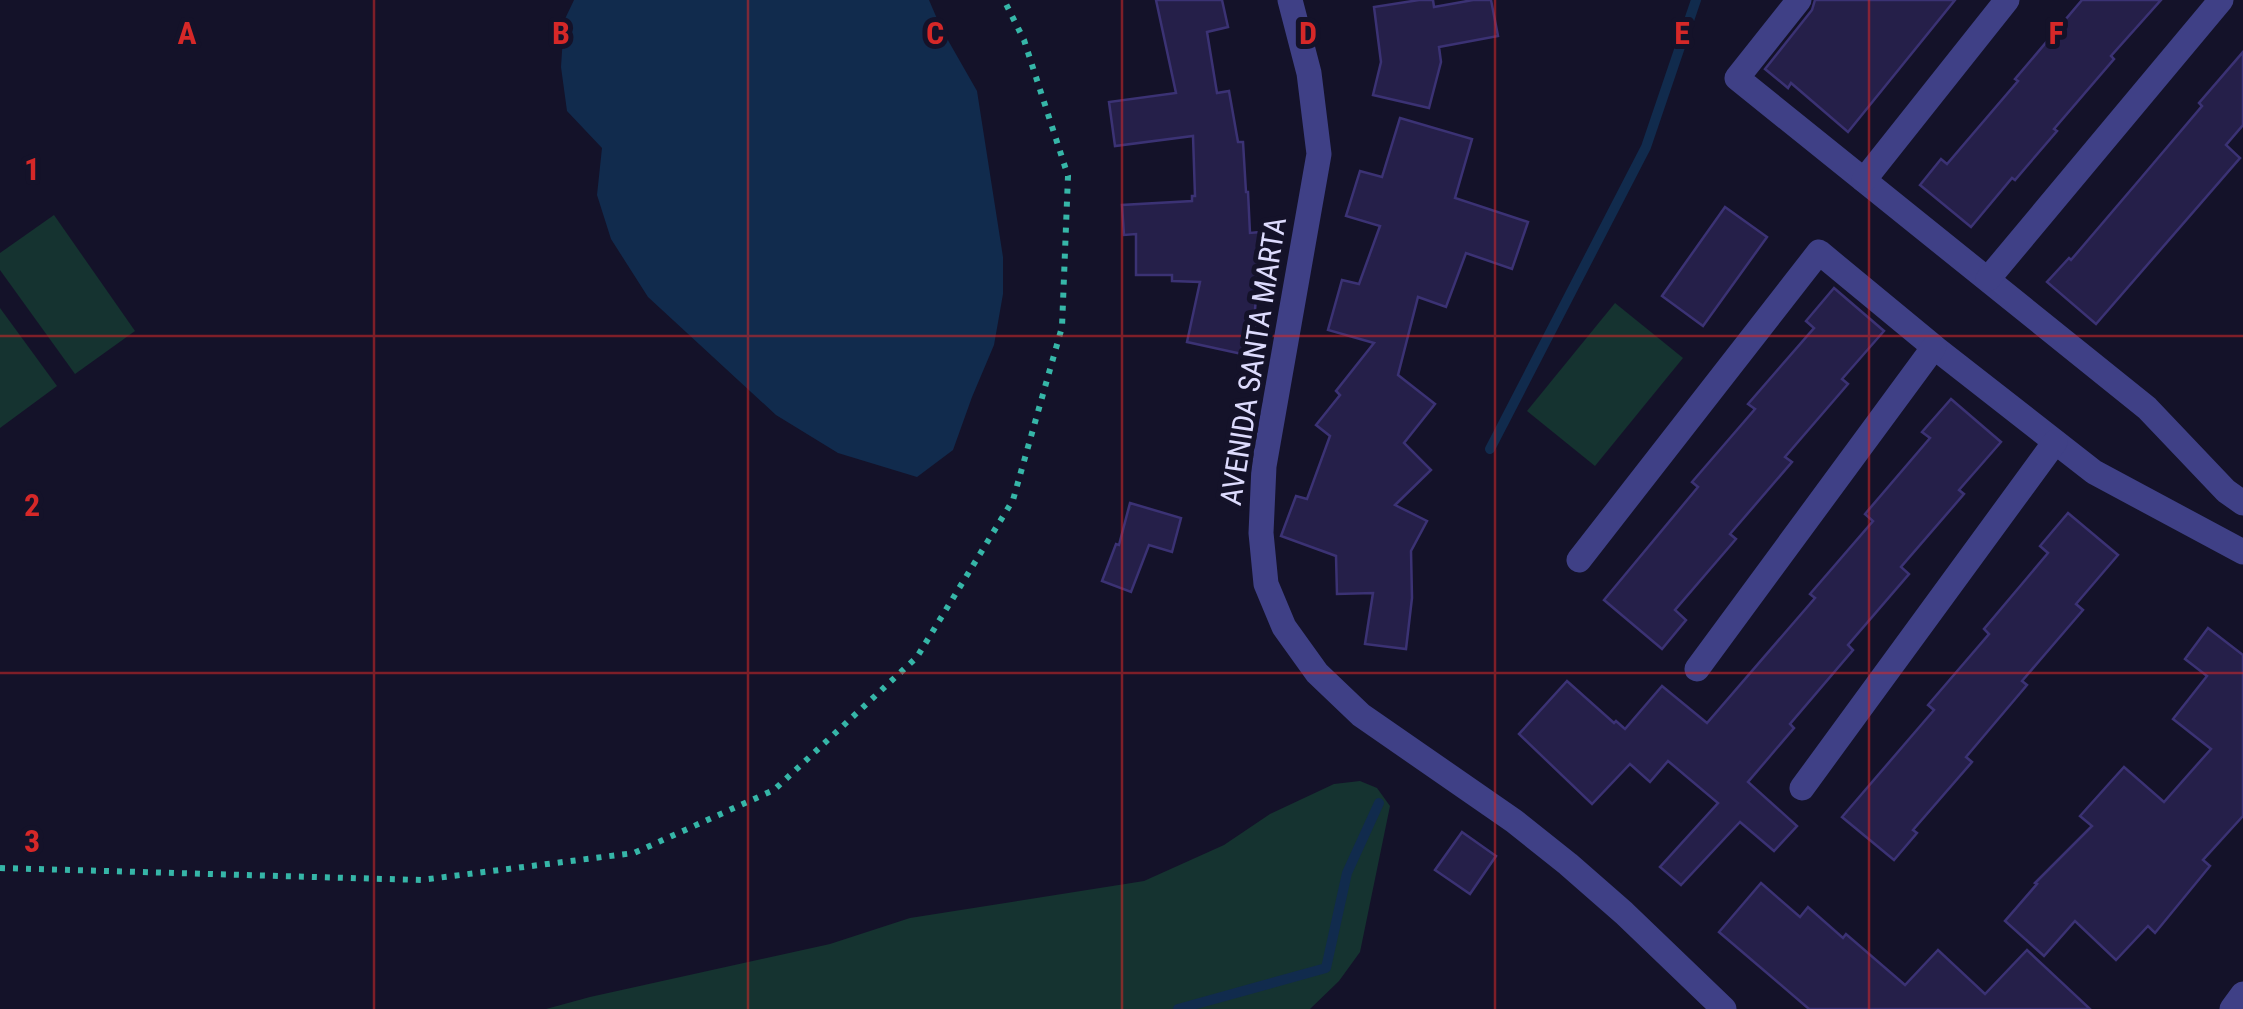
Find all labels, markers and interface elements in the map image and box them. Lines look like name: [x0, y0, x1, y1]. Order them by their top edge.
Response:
text: A: [177, 14, 197, 52]
text: B: [552, 14, 570, 52]
text: C: [926, 14, 944, 52]
text: D: [1299, 14, 1317, 52]
text: E: [1674, 14, 1690, 52]
text: F: [2048, 14, 2064, 52]
text: 1: [24, 150, 40, 188]
street label: AVENIDA SANTA MARTA: [1213, 214, 1293, 508]
text: 2: [24, 486, 40, 524]
text: 3: [24, 822, 40, 860]

